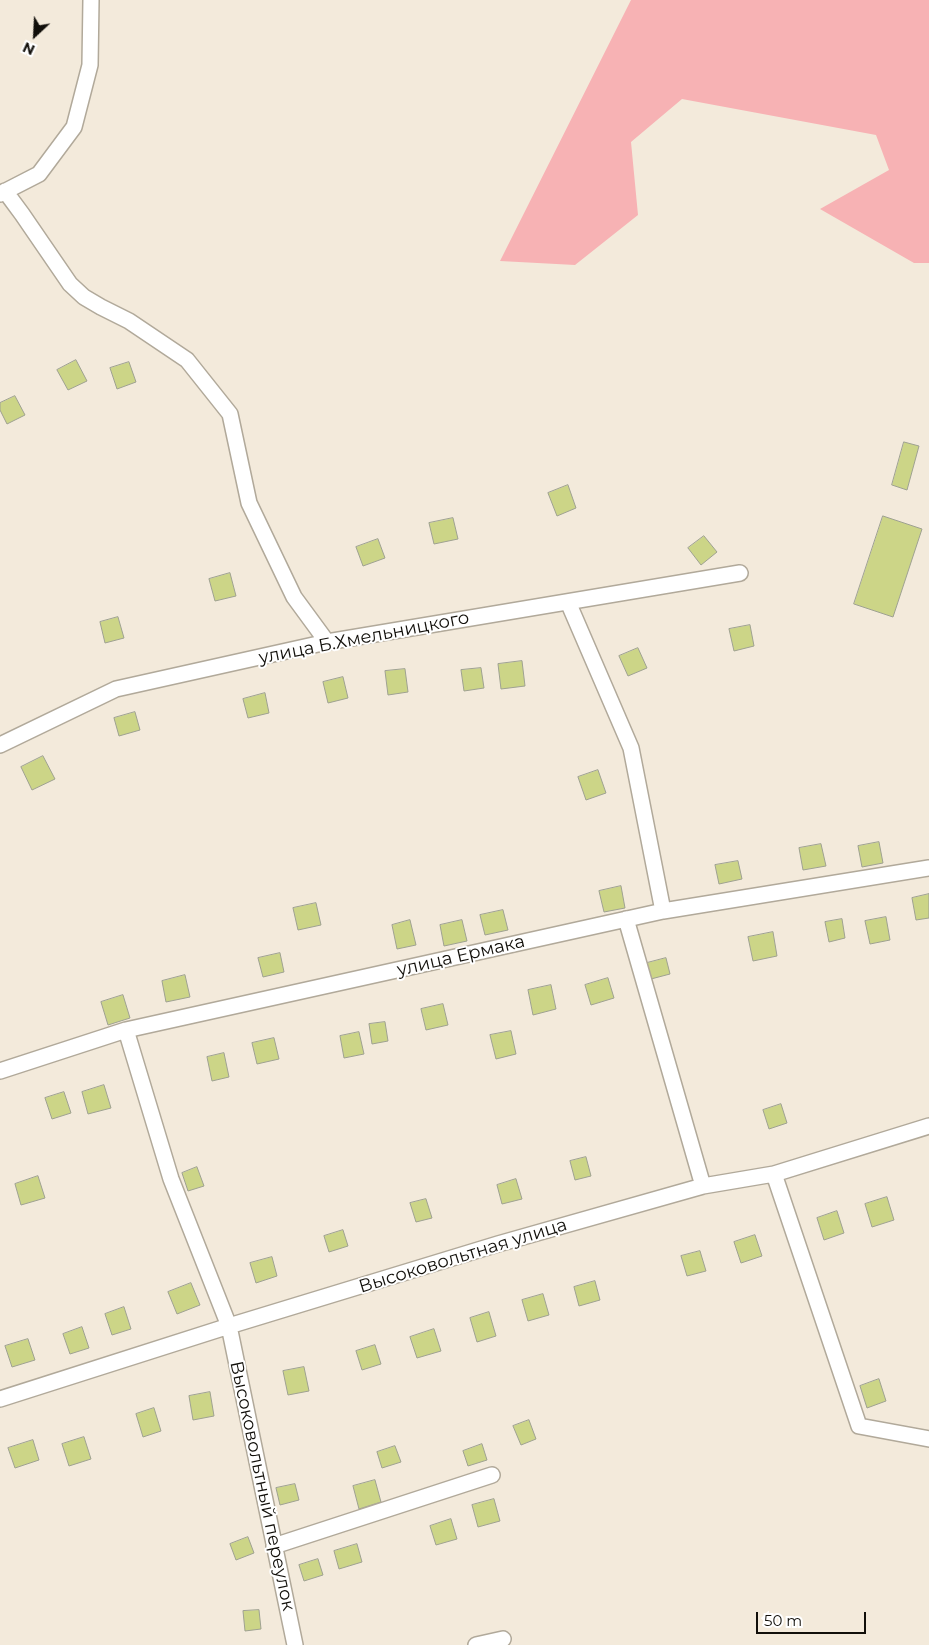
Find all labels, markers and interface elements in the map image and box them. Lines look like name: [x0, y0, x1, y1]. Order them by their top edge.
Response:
north arrow: [10, 10, 60, 60]
text: N: [20, 38, 38, 59]
street label: улица Б.Хмельницкого: [257, 607, 471, 669]
street label: улица Ермака: [395, 931, 527, 981]
street label: Высоковольтная улица: [356, 1214, 570, 1298]
street label: Высоковольтный переулок: [225, 1359, 299, 1613]
scale bar: [759, 1602, 869, 1634]
text: 50 m: [764, 1611, 802, 1630]

